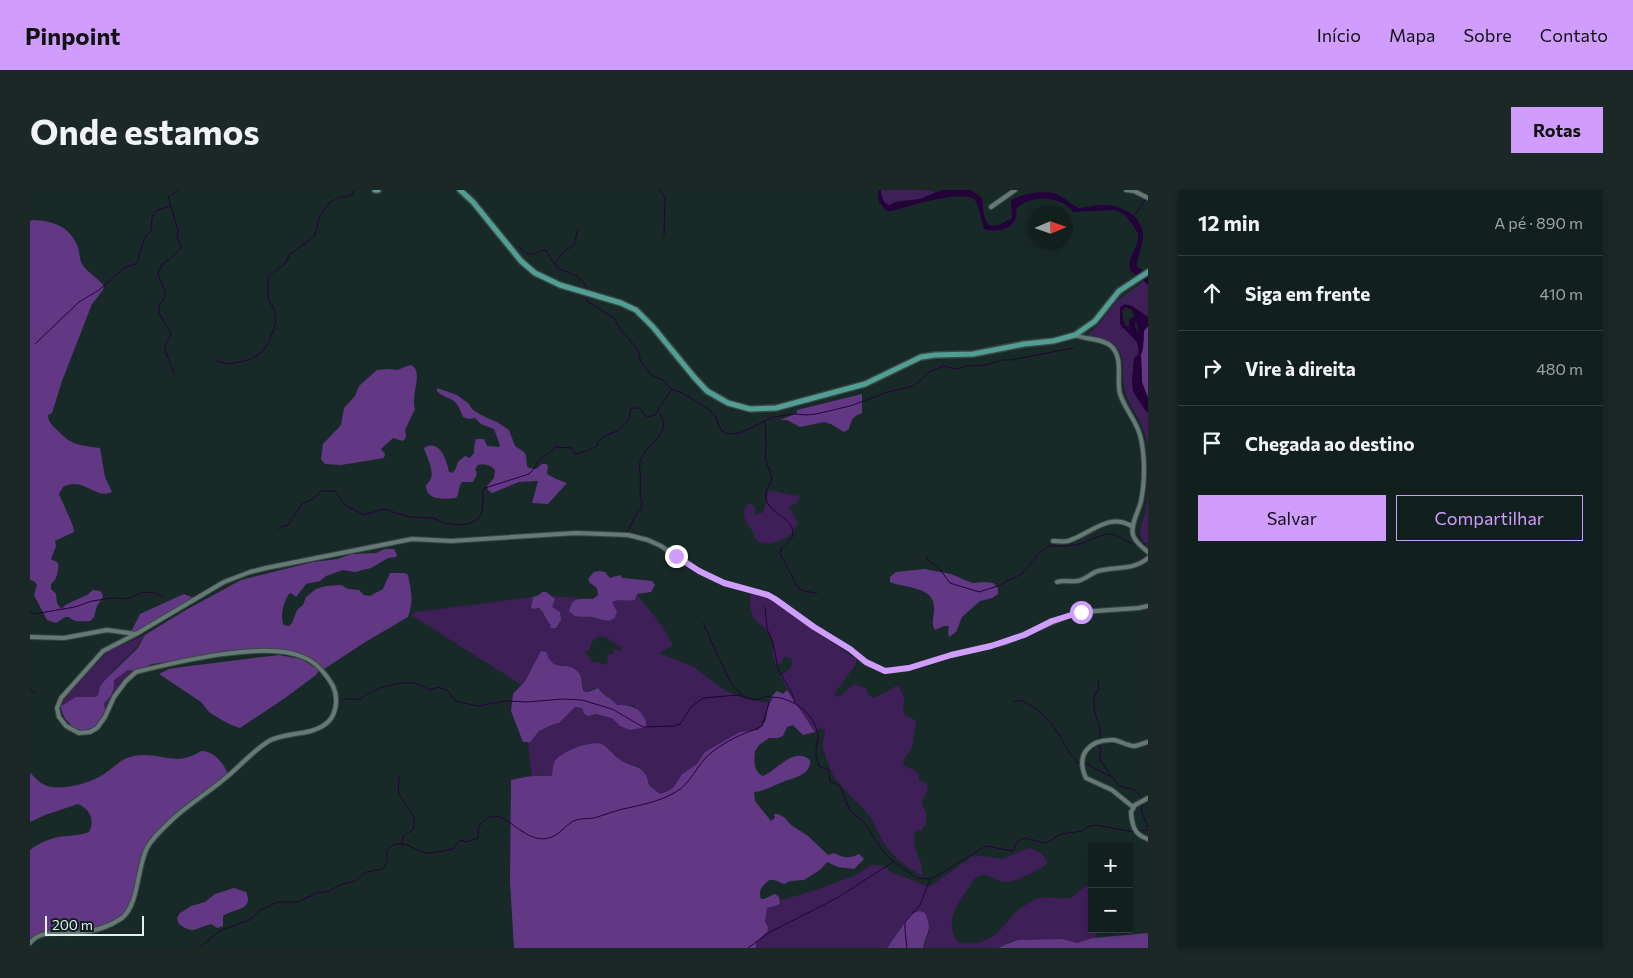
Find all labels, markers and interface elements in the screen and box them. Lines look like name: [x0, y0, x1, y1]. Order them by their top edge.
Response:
text: Pinpoint: [25, 21, 120, 50]
text: Início: [1317, 24, 1361, 46]
text: Mapa: [1389, 24, 1435, 46]
text: Sobre: [1463, 24, 1512, 46]
text: Contato: [1540, 24, 1608, 46]
button: Rotas: [1511, 107, 1603, 153]
text: Onde estamos: [30, 109, 260, 152]
north arrow: [1028, 205, 1073, 250]
text: 12 min: [1198, 210, 1260, 235]
text: A pé · 890 m: [1494, 213, 1583, 232]
icon: ahead: [1198, 279, 1226, 307]
text: Siga em frente: [1245, 282, 1370, 305]
text: 410 m: [1540, 284, 1583, 303]
icon: right: [1198, 354, 1226, 382]
text: Vire à direita: [1245, 357, 1356, 380]
text: 480 m: [1536, 359, 1583, 378]
icon: arrive: [1198, 429, 1226, 457]
text: Chegada ao destino: [1245, 432, 1415, 455]
button: Salvar: [1198, 495, 1386, 541]
button: Compartilhar: [1396, 495, 1583, 541]
route end: [665, 545, 688, 568]
route start: [1070, 601, 1093, 624]
map controls: [1088, 843, 1133, 933]
button: +: [1088, 843, 1133, 888]
button: −: [1088, 888, 1133, 933]
scale bar: [45, 913, 144, 936]
text: 200 m: [52, 916, 93, 933]

